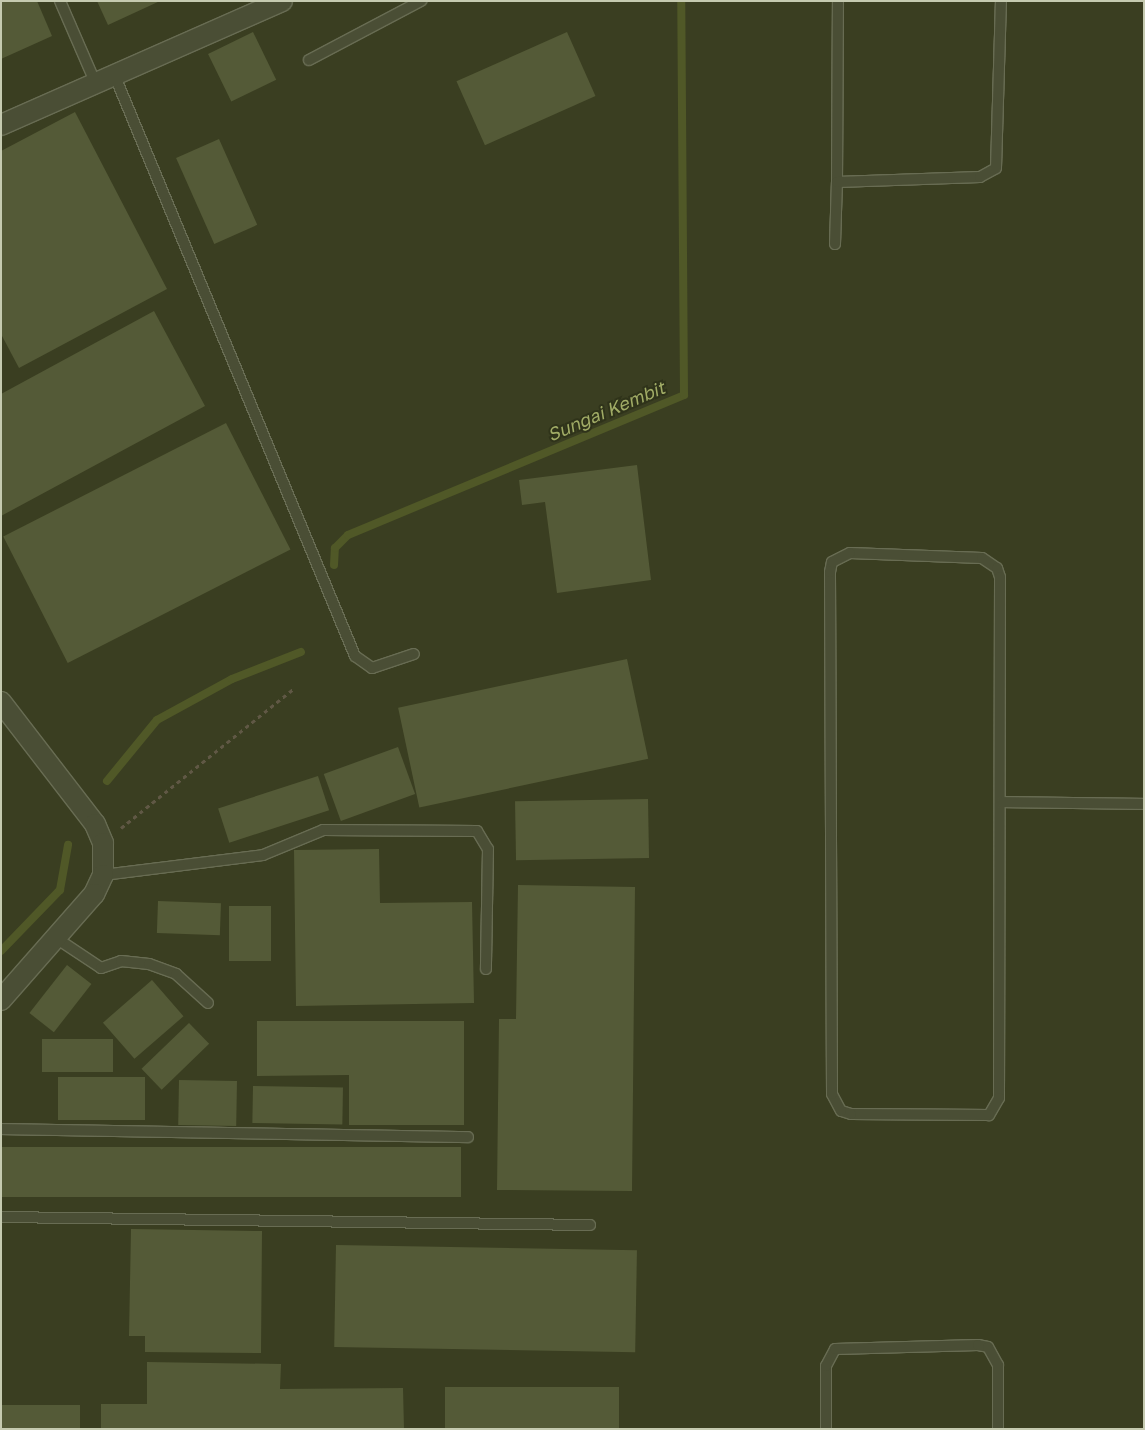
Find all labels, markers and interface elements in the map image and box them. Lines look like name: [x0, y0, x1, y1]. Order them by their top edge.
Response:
water label: Sungai Kembit: [544, 377, 668, 445]

